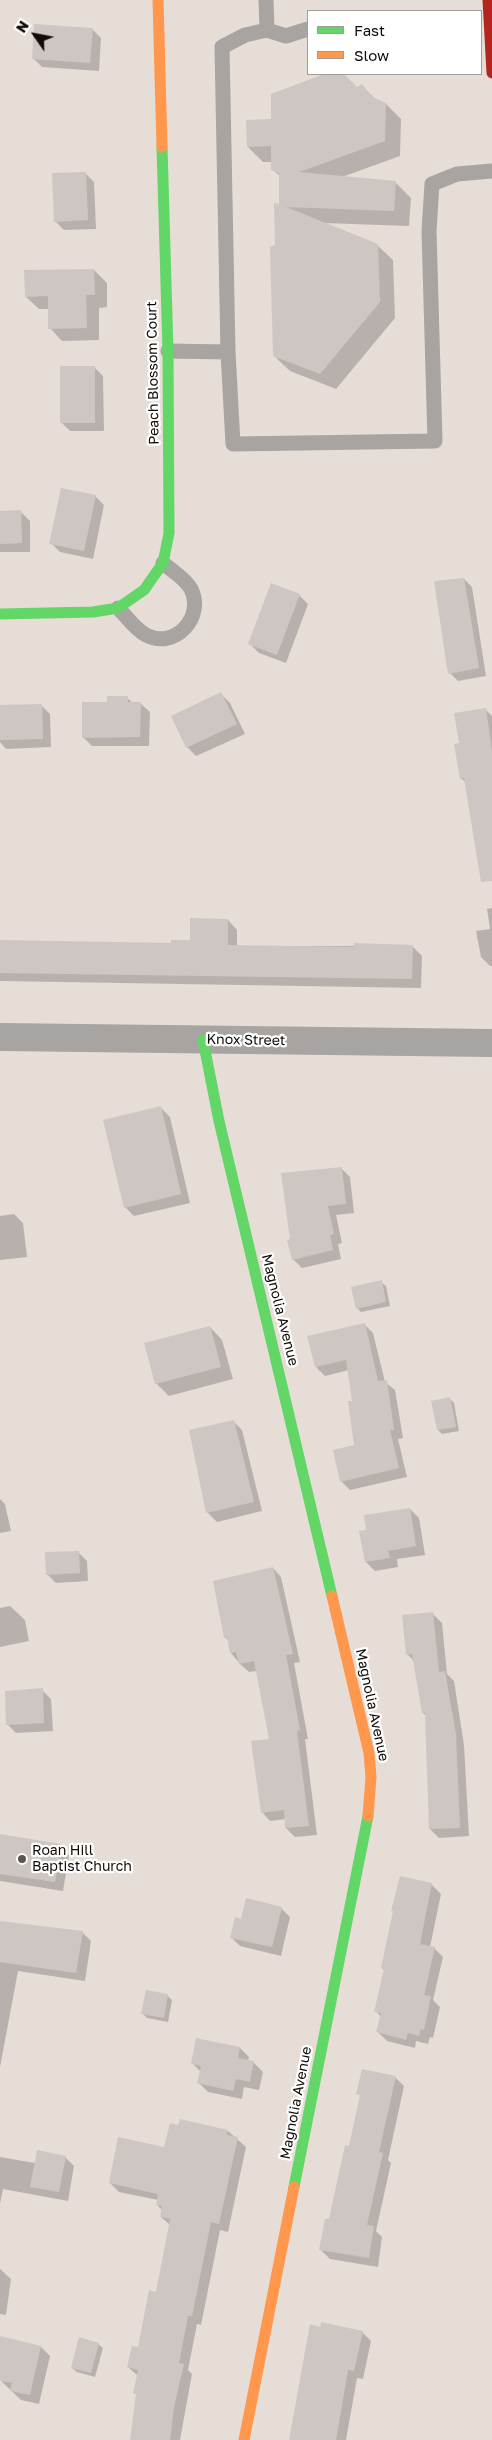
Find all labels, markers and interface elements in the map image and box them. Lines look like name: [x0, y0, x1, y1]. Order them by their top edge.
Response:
north arrow: [10, 10, 60, 60]
legend: [307, 10, 482, 75]
text: N: [12, 17, 32, 36]
text: Fast: [354, 21, 385, 39]
text: Slow: [354, 46, 389, 64]
street label: Peach Blossom Court: [143, 301, 163, 445]
street label: Knox Street: [206, 1031, 286, 1049]
street label: Magnolia Avenue: [258, 1252, 302, 1368]
street label: Magnolia Avenue: [352, 1647, 392, 1763]
place label: Roan Hill Baptist Church: [32, 1843, 132, 1875]
marker: Roan Hill Baptist Church: [16, 1853, 28, 1865]
street label: Magnolia Avenue: [277, 2045, 315, 2161]

